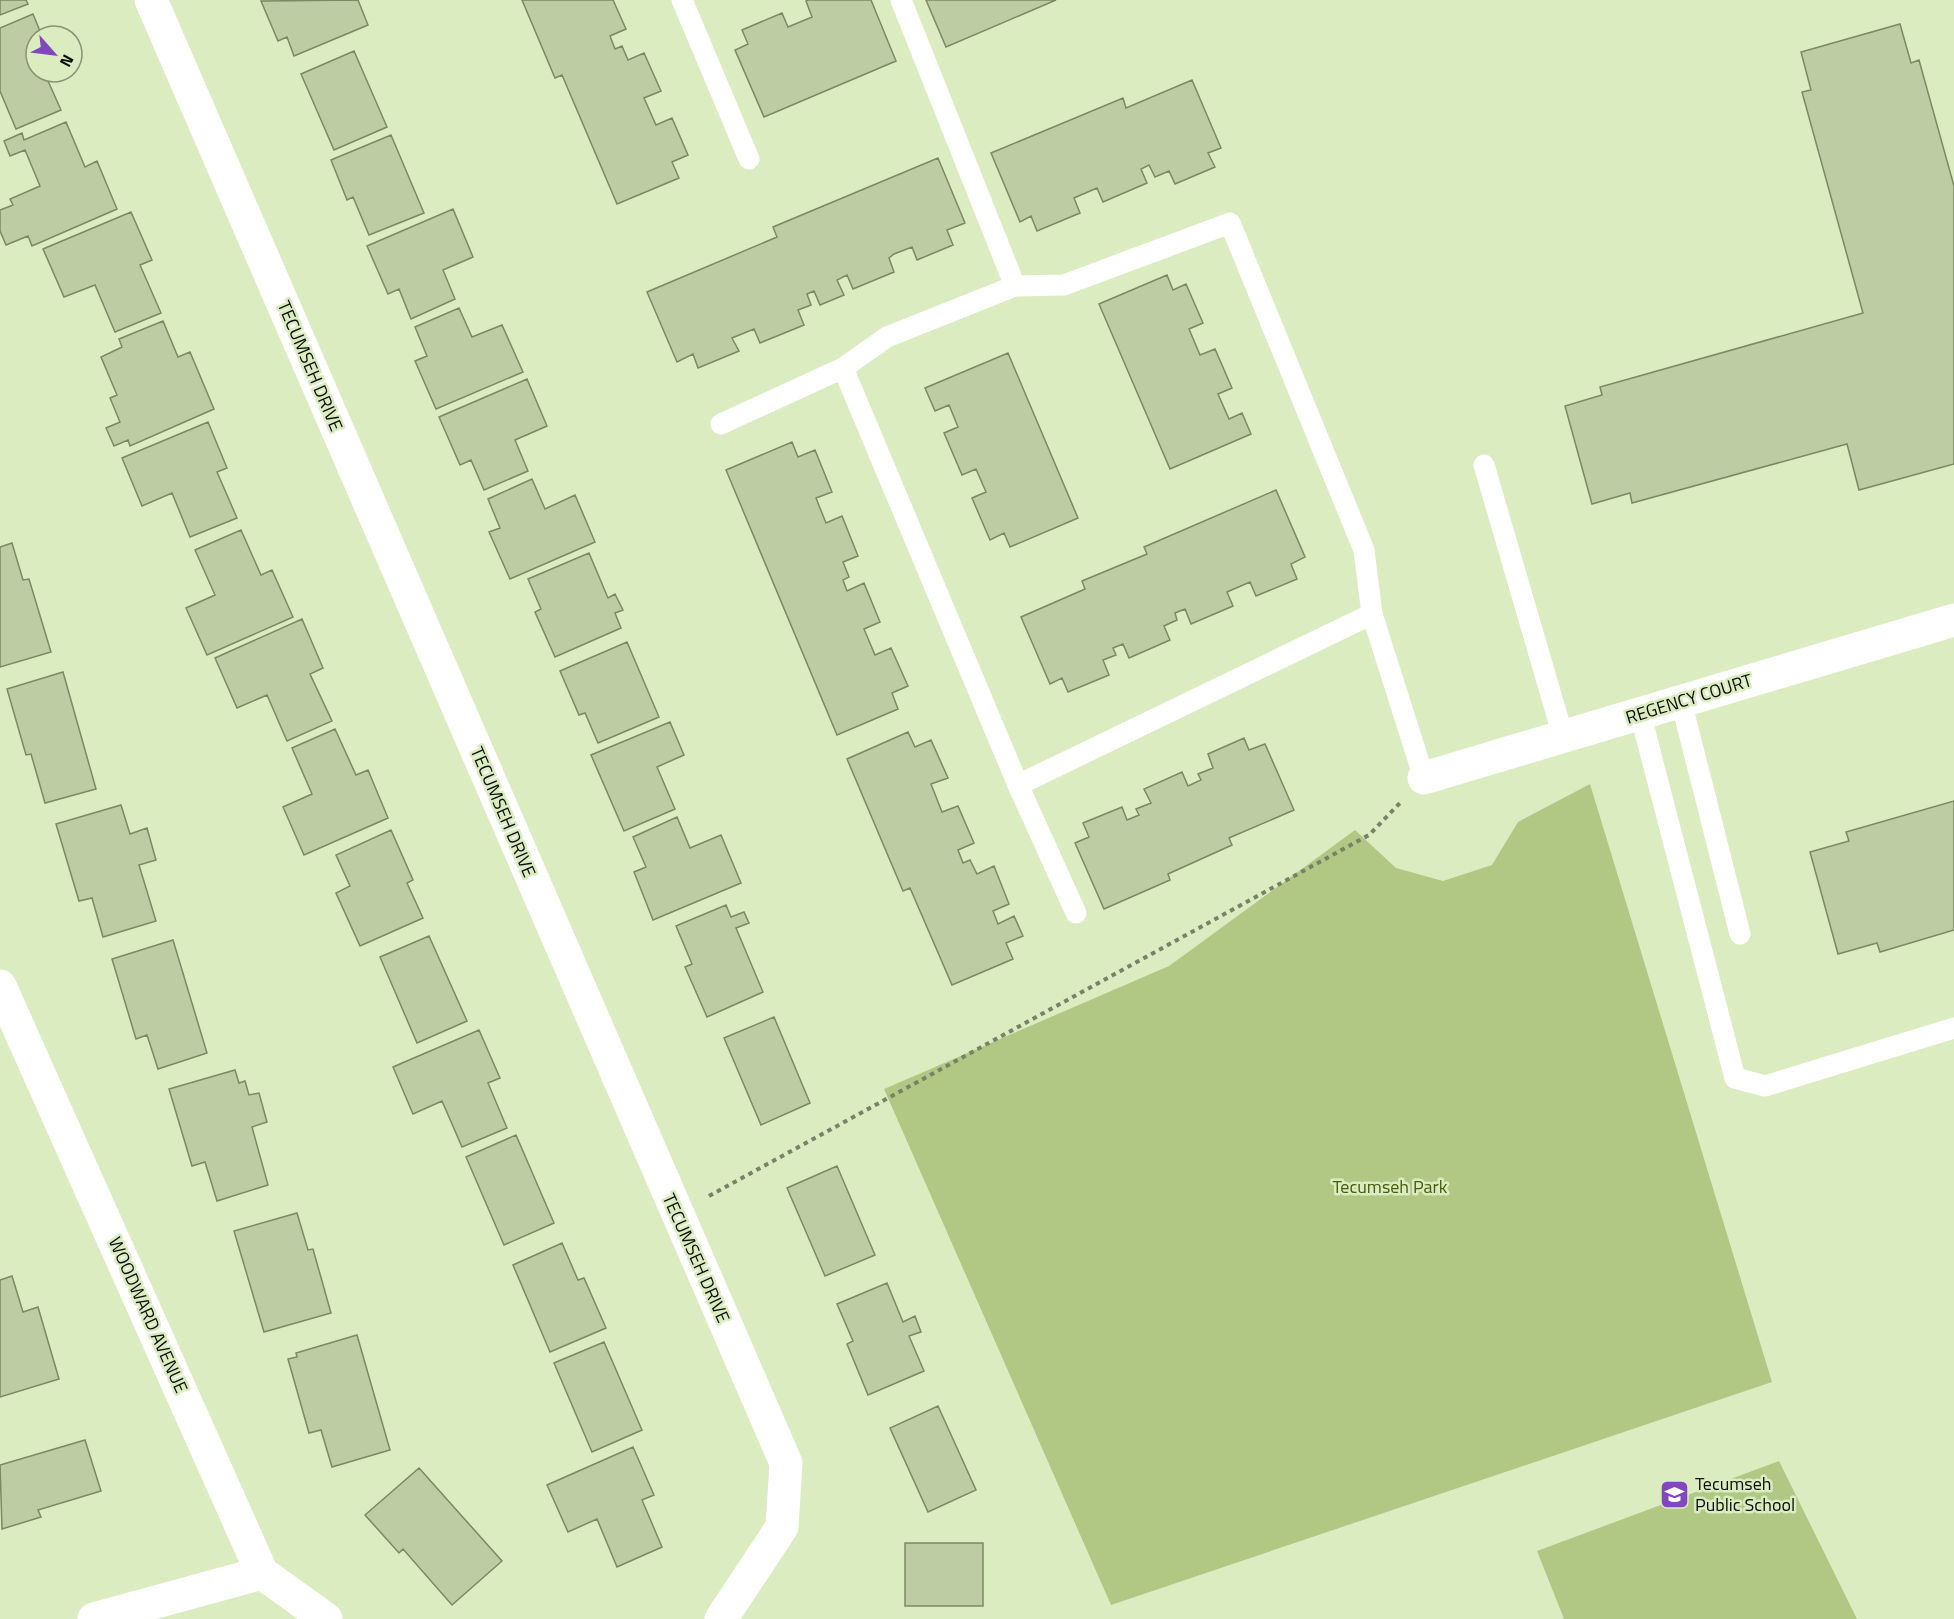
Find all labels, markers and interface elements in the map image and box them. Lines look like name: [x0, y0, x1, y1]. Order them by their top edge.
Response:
north arrow: [24, 24, 84, 84]
text: N: [54, 51, 80, 72]
street label: TECUMSEH DRIVE: [271, 296, 350, 435]
street label: REGENCY COURT: [1622, 666, 1756, 731]
street label: TECUMSEH DRIVE: [464, 742, 543, 881]
park label: Tecumseh Park: [1333, 1173, 1448, 1200]
street label: TECUMSEH DRIVE: [656, 1189, 737, 1327]
street label: WOODWARD AVENUE: [102, 1232, 195, 1397]
place label: Tecumseh Public School: [1695, 1470, 1795, 1518]
school or university icon: Tecumseh Public School: [1658, 1478, 1690, 1510]

